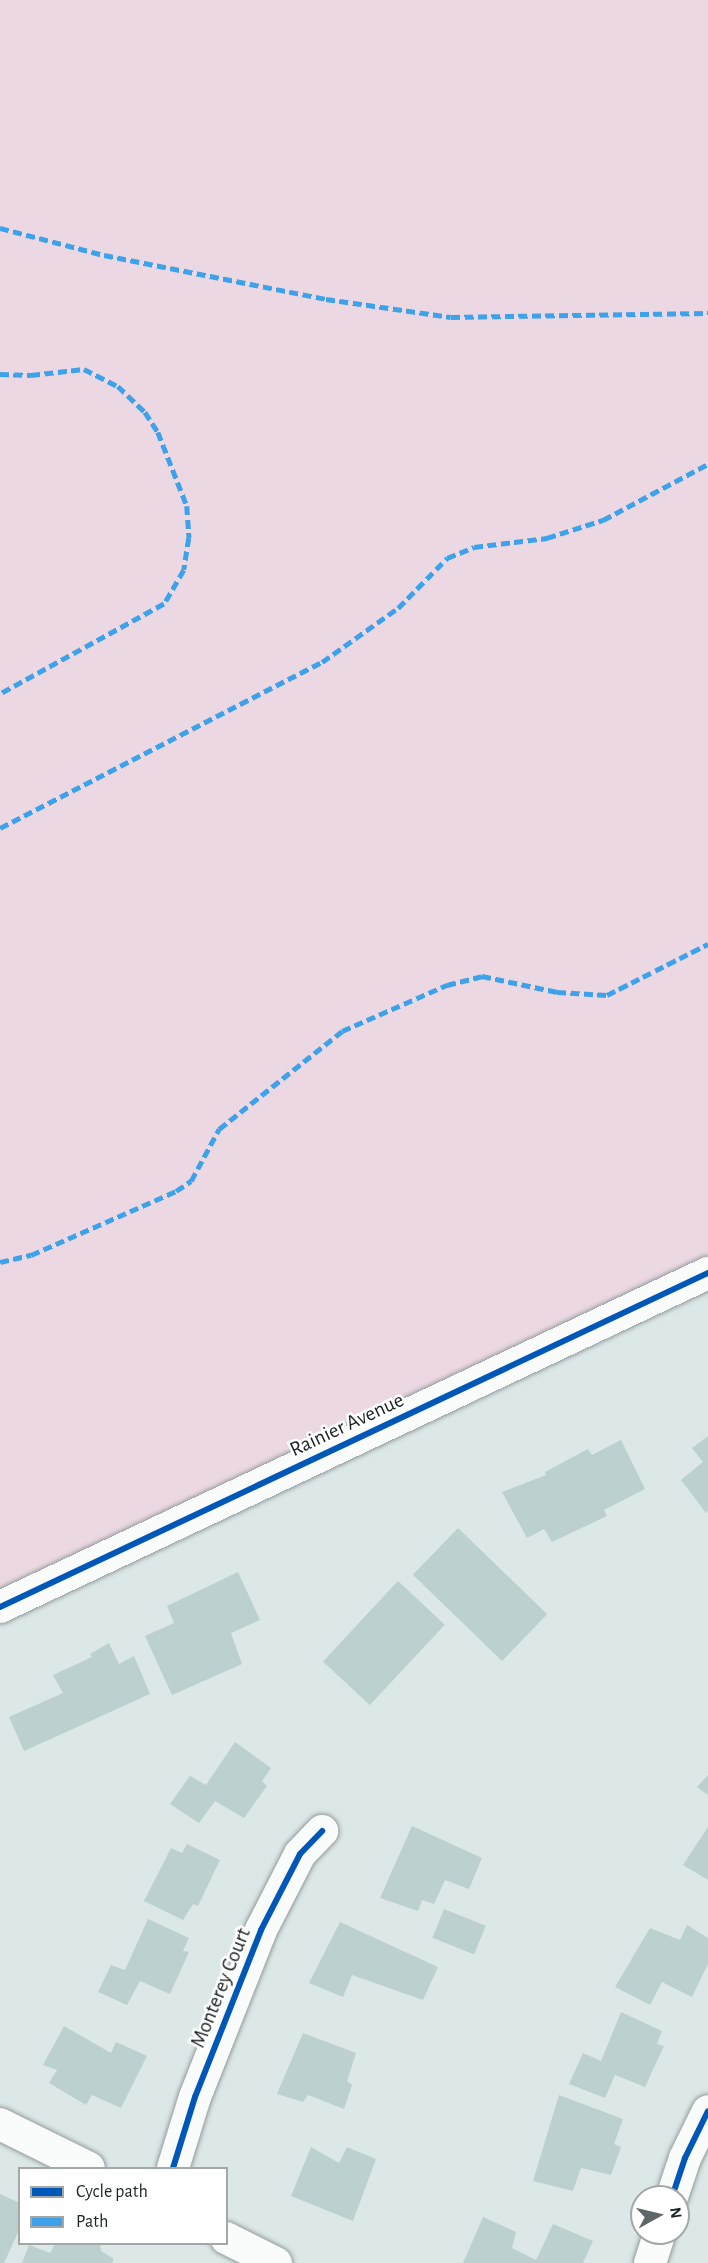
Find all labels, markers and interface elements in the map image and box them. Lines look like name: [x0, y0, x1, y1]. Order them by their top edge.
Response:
street label: Rainier Avenue: [286, 1388, 408, 1462]
street label: Monterey Court: [186, 1924, 256, 2052]
legend: [18, 2167, 228, 2245]
text: Cycle path: [76, 2183, 148, 2201]
north arrow: [630, 2185, 690, 2245]
text: N: [667, 2206, 685, 2219]
text: Path: [76, 2213, 108, 2231]

